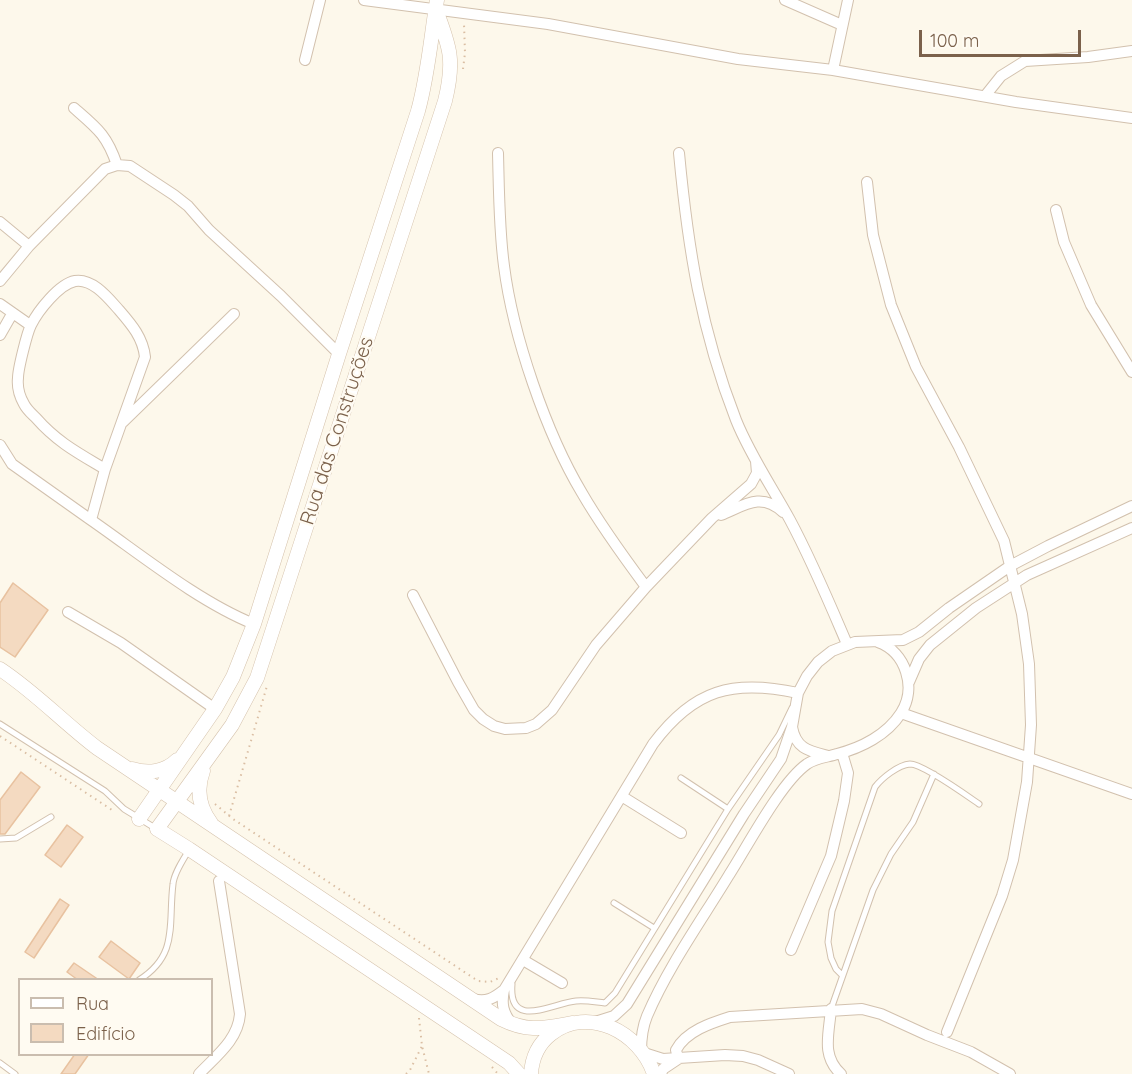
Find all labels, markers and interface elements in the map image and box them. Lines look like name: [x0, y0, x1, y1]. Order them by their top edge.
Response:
scale bar: [922, 18, 1084, 56]
text: 100 m: [930, 29, 979, 52]
street label: Rua das Construções: [295, 334, 379, 528]
legend: [18, 978, 213, 1056]
text: Rua: [76, 992, 109, 1015]
text: Edifício: [76, 1022, 135, 1045]

